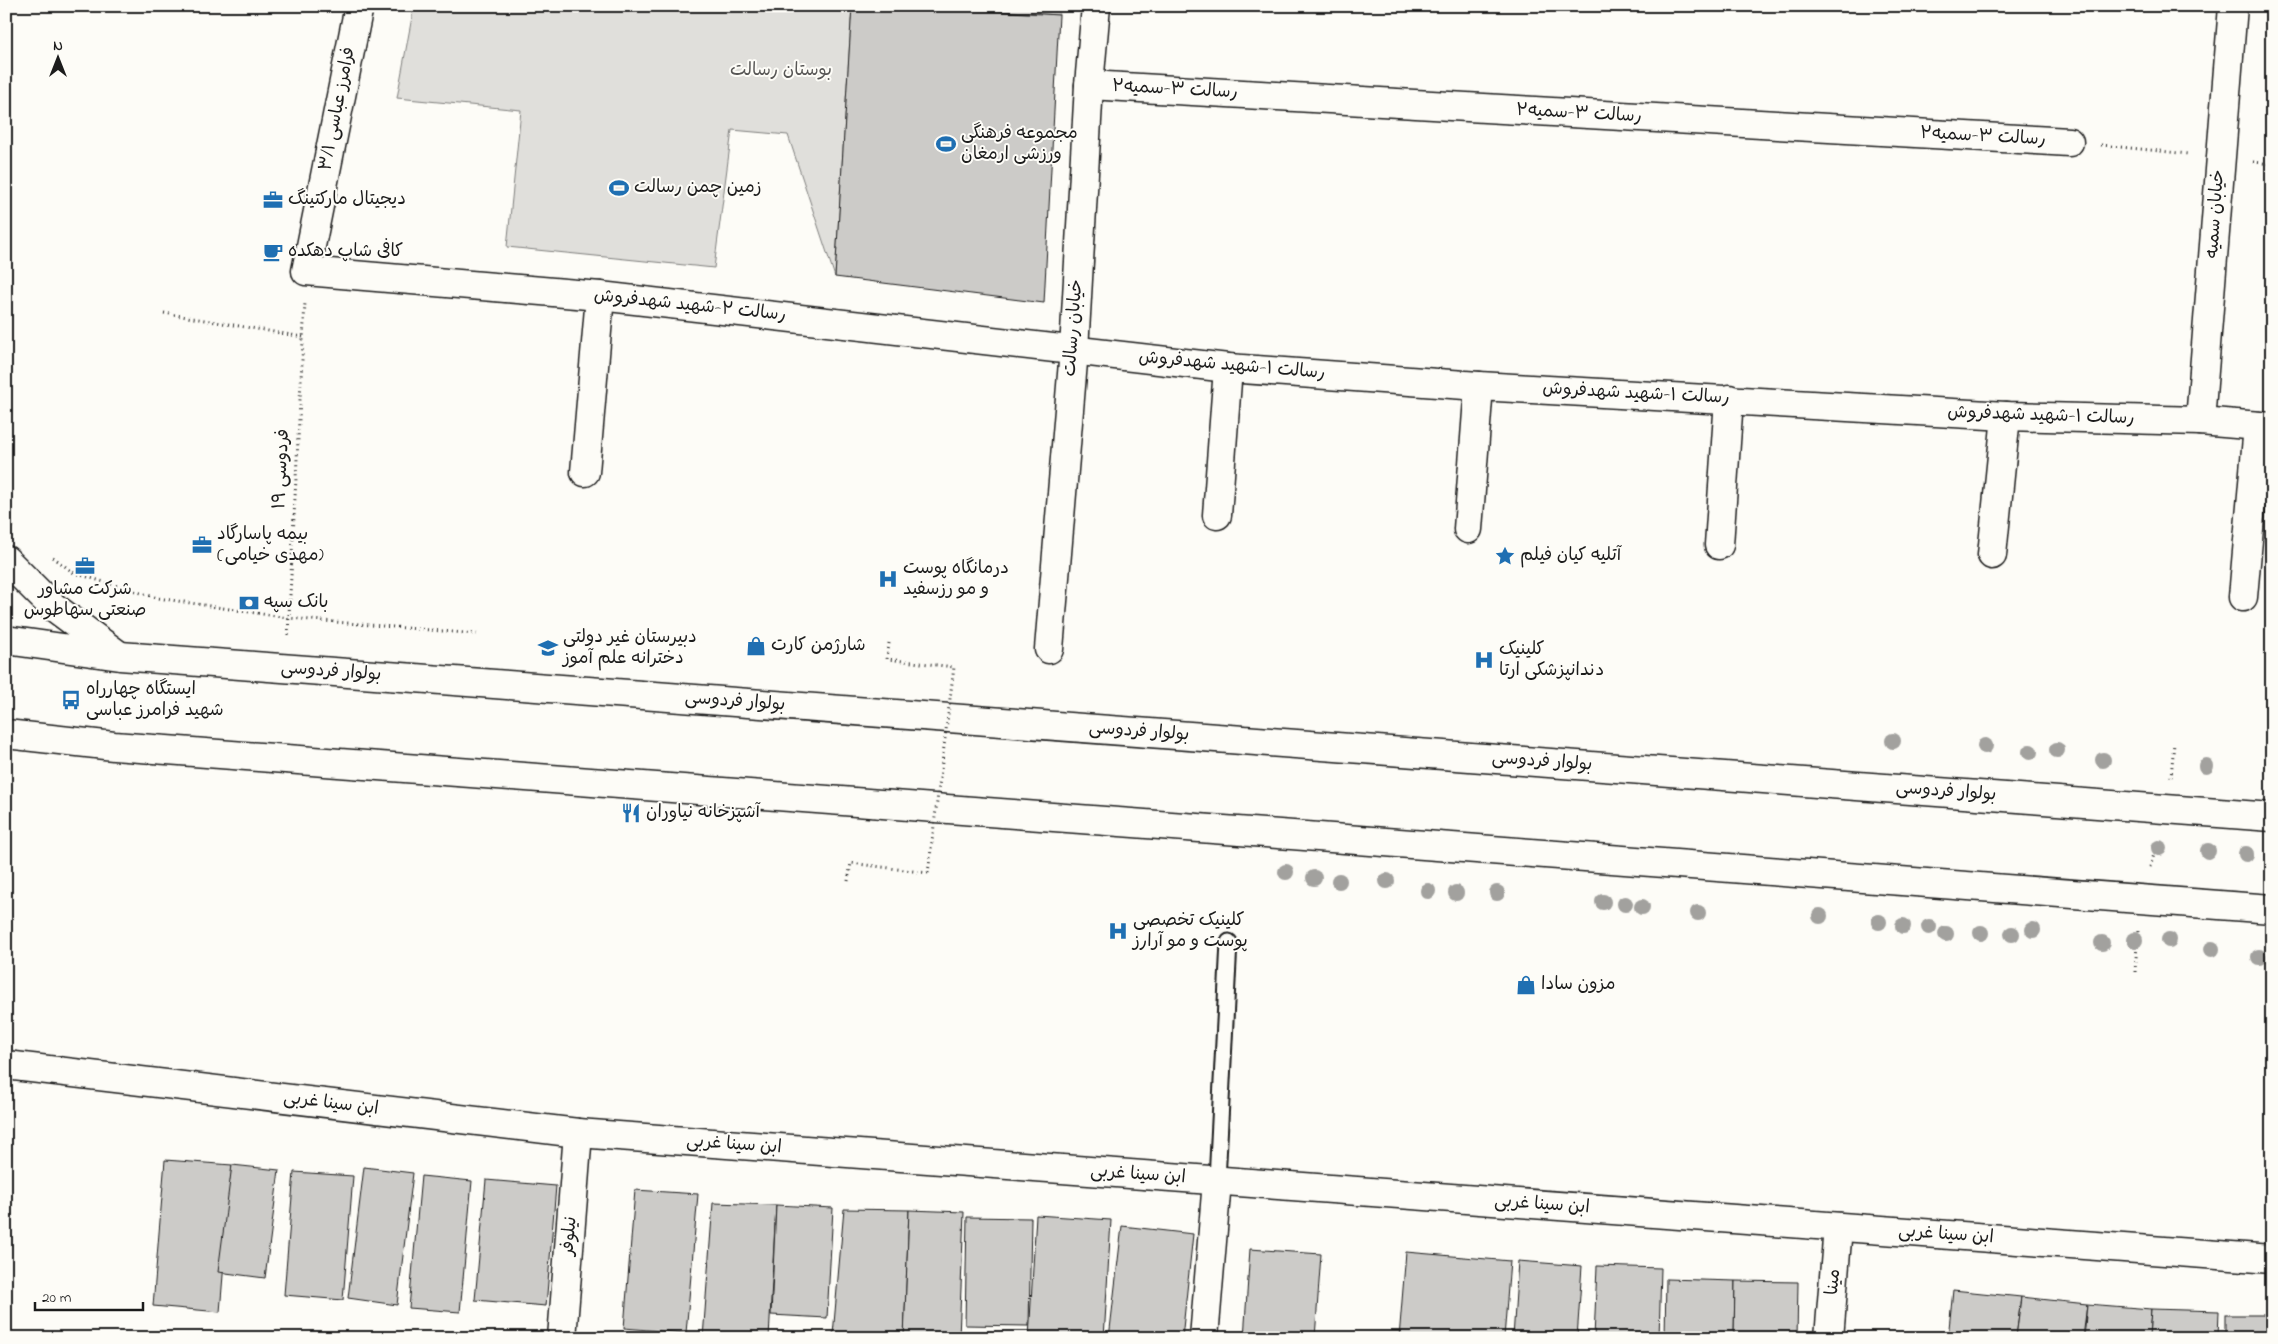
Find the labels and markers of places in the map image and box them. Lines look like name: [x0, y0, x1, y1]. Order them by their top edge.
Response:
place label: مجموعه فرهنگی ورزشی ارمغان: [961, 121, 1078, 168]
sports icon: مجموعه فرهنگی ورزشی ارمغان: [935, 133, 957, 155]
place label: زمین چمن رسالت: [634, 175, 762, 201]
sports icon: زمین چمن رسالت: [608, 177, 630, 199]
place label: دیجیتال مارکتینگ: [288, 187, 406, 213]
office icon: دیجیتال مارکتینگ: [262, 189, 284, 211]
place label: کافی شاپ دهکده: [288, 238, 403, 265]
cafe icon: کافی شاپ دهکده: [262, 241, 284, 263]
place label: بیمه پاسارگاد (مهدی خیامی): [217, 522, 324, 569]
office icon: بیمه پاسارگاد (مهدی خیامی): [191, 534, 213, 556]
place label: آتلیه کیان فیلم: [1520, 543, 1623, 569]
place icon: آتلیه کیان فیلم: [1494, 545, 1516, 567]
office icon: شرکت مشاور صنعتی سهاطوس: [74, 555, 96, 577]
place label: درمانگاه پوست و مو رزسفید: [903, 556, 1009, 603]
hospital icon: درمانگاه پوست و مو رزسفید: [877, 568, 899, 590]
place label: شرکت مشاور صنعتی سهاطوس: [24, 577, 146, 624]
place label: بانک سپه: [264, 590, 329, 616]
bank icon: بانک سپه: [238, 592, 260, 614]
place label: دبیرستان غیر دولتی دخترانه علم آموز: [561, 625, 697, 672]
place label: شارژمن کارت: [771, 633, 866, 659]
shop icon: شارژمن کارت: [745, 635, 767, 657]
school or university icon: دبیرستان غیر دولتی دخترانه علم آموز: [537, 637, 559, 659]
place label: کلینیک دندانپزشکی ارتا: [1499, 637, 1604, 684]
hospital icon: کلینیک دندانپزشکی ارتا: [1473, 649, 1495, 671]
place label: ایستگاه چهارراه شهید فرامرز عباسی: [86, 677, 224, 724]
bus stop icon: ایستگاه چهارراه شهید فرامرز عباسی: [60, 689, 82, 711]
place label: آشپزخانه نیاوران: [646, 800, 762, 826]
restaurant icon: آشپزخانه نیاوران: [620, 802, 642, 824]
place label: کلینیک تخصصی پوست و مو آرارز: [1131, 908, 1248, 955]
hospital icon: کلینیک تخصصی پوست و مو آرارز: [1107, 920, 1129, 942]
place label: مزون سادا: [1541, 972, 1615, 998]
shop icon: مزون سادا: [1515, 974, 1537, 996]

